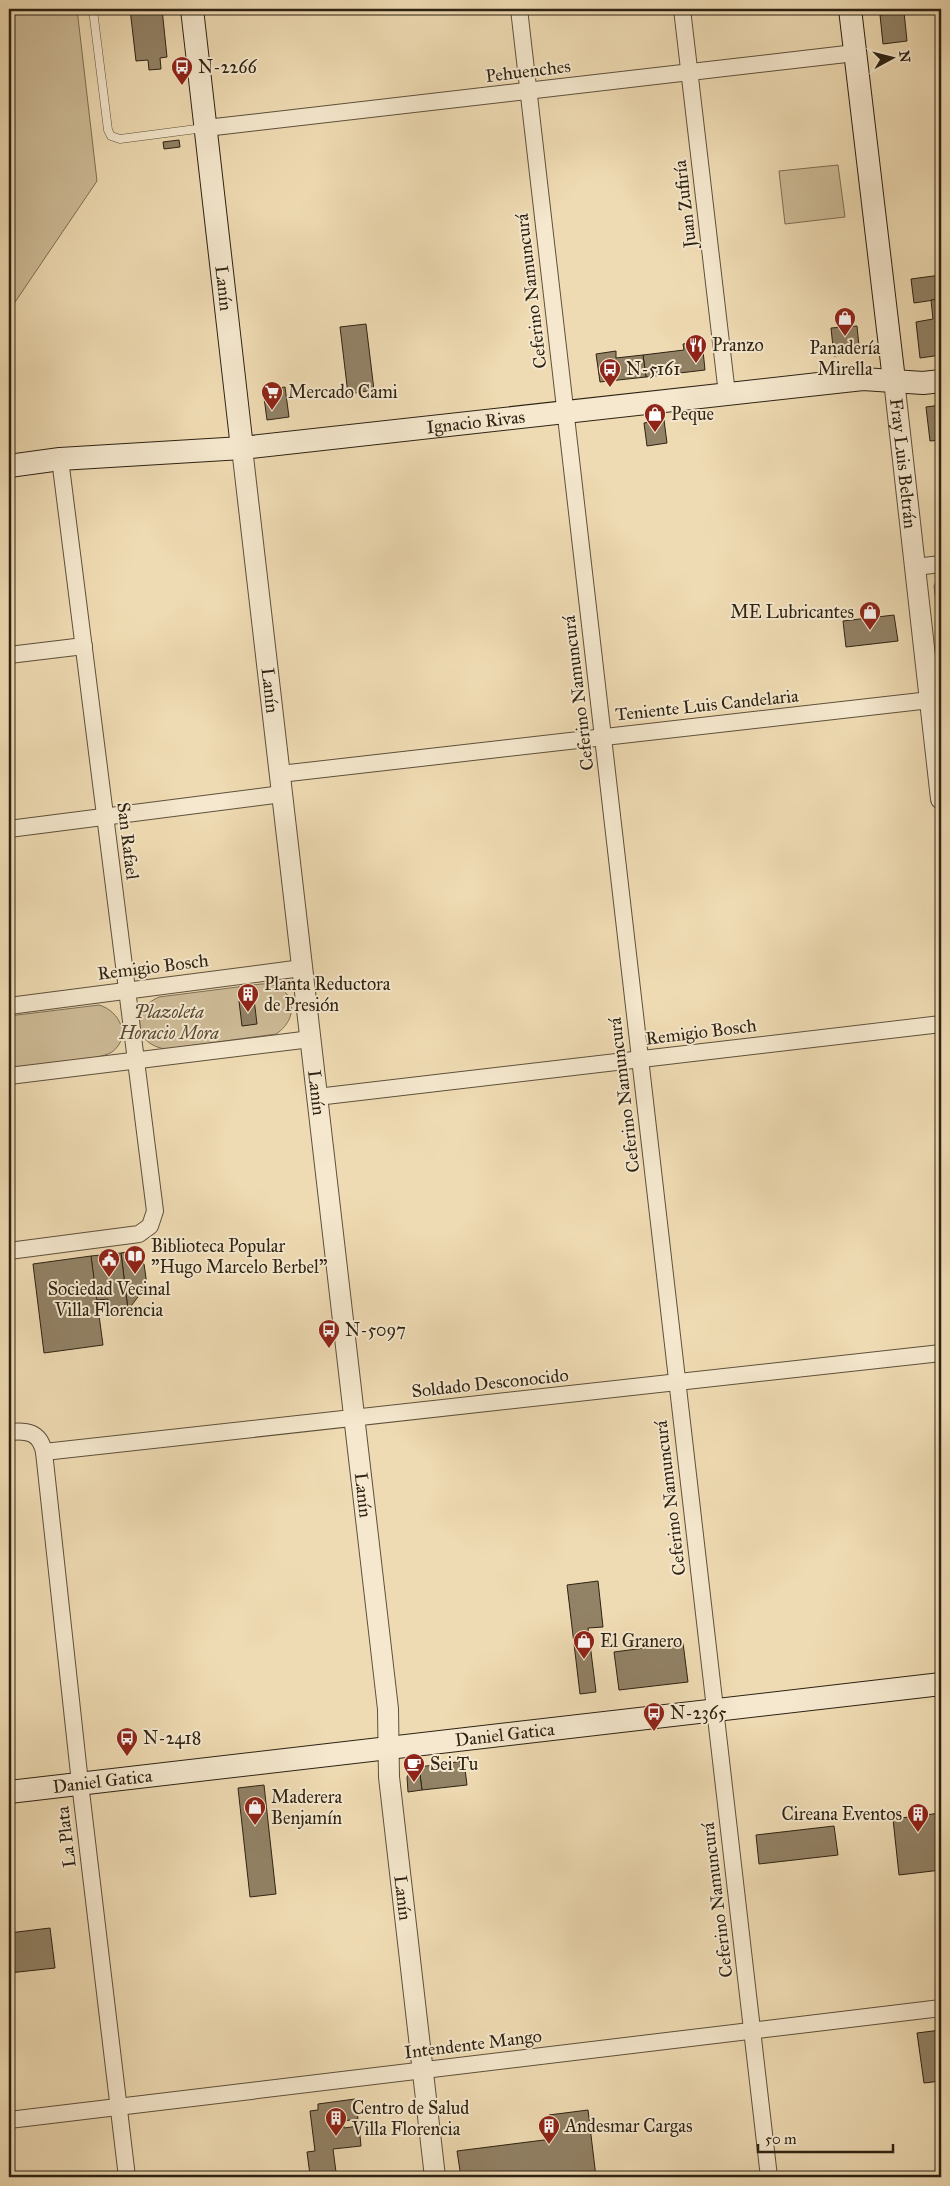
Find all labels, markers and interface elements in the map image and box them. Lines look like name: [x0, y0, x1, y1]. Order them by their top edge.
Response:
north arrow: [868, 32, 918, 82]
text: N: [895, 50, 914, 64]
bus stop icon: N-2266: [170, 55, 194, 86]
street label: Pehuenches: [484, 55, 572, 87]
place label: N-2266: [198, 56, 258, 78]
street label: Juan Zufiría: [669, 158, 703, 251]
street label: Ceferino Namuncurá: [511, 212, 551, 370]
street label: Lanín: [210, 264, 237, 312]
shop icon: Panadería Mirella: [833, 306, 857, 337]
restaurant icon: Pranzo: [684, 333, 708, 364]
place label: Pranzo: [712, 334, 764, 356]
place label: Panadería Mirella: [810, 337, 881, 380]
bus stop icon: N-5161: [598, 357, 622, 388]
place label: N-5161: [626, 358, 680, 380]
supermarket icon: Mercado Cami: [260, 380, 284, 411]
place label: Mercado Cami: [288, 381, 398, 403]
street label: Fray Luis Beltrán: [885, 397, 922, 530]
shop icon: Peque: [643, 402, 667, 433]
place label: Peque: [671, 403, 714, 426]
street label: Ignacio Rivas: [425, 406, 526, 439]
shop icon: ME Lubricantes: [858, 600, 882, 631]
place label: ME Lubricantes: [730, 601, 854, 623]
street label: Ceferino Namuncurá: [558, 614, 598, 772]
street label: Lanín: [257, 667, 284, 714]
street label: Teniente Luis Candelaria: [614, 684, 800, 726]
street label: San Rafael: [112, 801, 144, 881]
street label: Remigio Bosch: [96, 949, 210, 986]
place label: Planta Reductora de Presión: [264, 973, 391, 1016]
building icon: Planta Reductora de Presión: [236, 982, 260, 1013]
park label: Plazoleta Horacio Mora: [118, 1001, 219, 1044]
street label: Remigio Bosch: [644, 1014, 758, 1051]
street label: Ceferino Namuncurá: [604, 1016, 644, 1174]
street label: Lanín: [303, 1069, 330, 1117]
place label: Biblioteca Popular "Hugo Marcelo Berbel": [151, 1235, 327, 1279]
library icon: Biblioteca Popular "Hugo Marcelo Berbel": [123, 1244, 147, 1275]
public building icon: Sociedad Vecinal Villa Florencia: [97, 1247, 121, 1278]
place label: Sociedad Vecinal Villa Florencia: [48, 1278, 170, 1321]
bus stop icon: N-5097: [317, 1318, 341, 1349]
place label: N-5097: [345, 1319, 406, 1341]
street label: Soldado Desconocido: [410, 1364, 570, 1402]
street label: Ceferino Namuncurá: [650, 1419, 690, 1577]
street label: Lanín: [350, 1471, 377, 1519]
shop icon: El Granero: [572, 1629, 596, 1660]
place label: El Granero: [600, 1630, 682, 1652]
bus stop icon: N-2365: [642, 1701, 666, 1732]
place label: N-2365: [670, 1702, 727, 1724]
street label: Daniel Gatica: [454, 1718, 556, 1751]
bus stop icon: N-2418: [115, 1726, 139, 1757]
place label: N-2418: [143, 1727, 201, 1749]
cafe icon: Sei Tu: [402, 1752, 426, 1783]
place label: Sei Tu: [430, 1753, 479, 1775]
street label: Daniel Gatica: [51, 1764, 154, 1798]
place label: Maderera Benjamín: [271, 1786, 343, 1829]
shop icon: Maderera Benjamín: [243, 1795, 267, 1826]
building icon: Cireana Eventos: [906, 1802, 930, 1833]
place label: Cireana Eventos: [782, 1803, 902, 1825]
street label: La Plata: [51, 1805, 81, 1869]
street label: Ceferino Namuncurá: [697, 1821, 737, 1979]
street label: Lanín: [389, 1874, 416, 1922]
street label: Intendente Mango: [403, 2025, 543, 2064]
place label: Centro de Salud Villa Florencia: [351, 2097, 469, 2140]
building icon: Centro de Salud Villa Florencia: [324, 2106, 348, 2137]
building icon: Andesmar Cargas: [537, 2114, 561, 2145]
place label: Andesmar Cargas: [564, 2115, 693, 2138]
scale bar: [758, 2121, 892, 2153]
text: 50 m: [765, 2130, 797, 2148]

